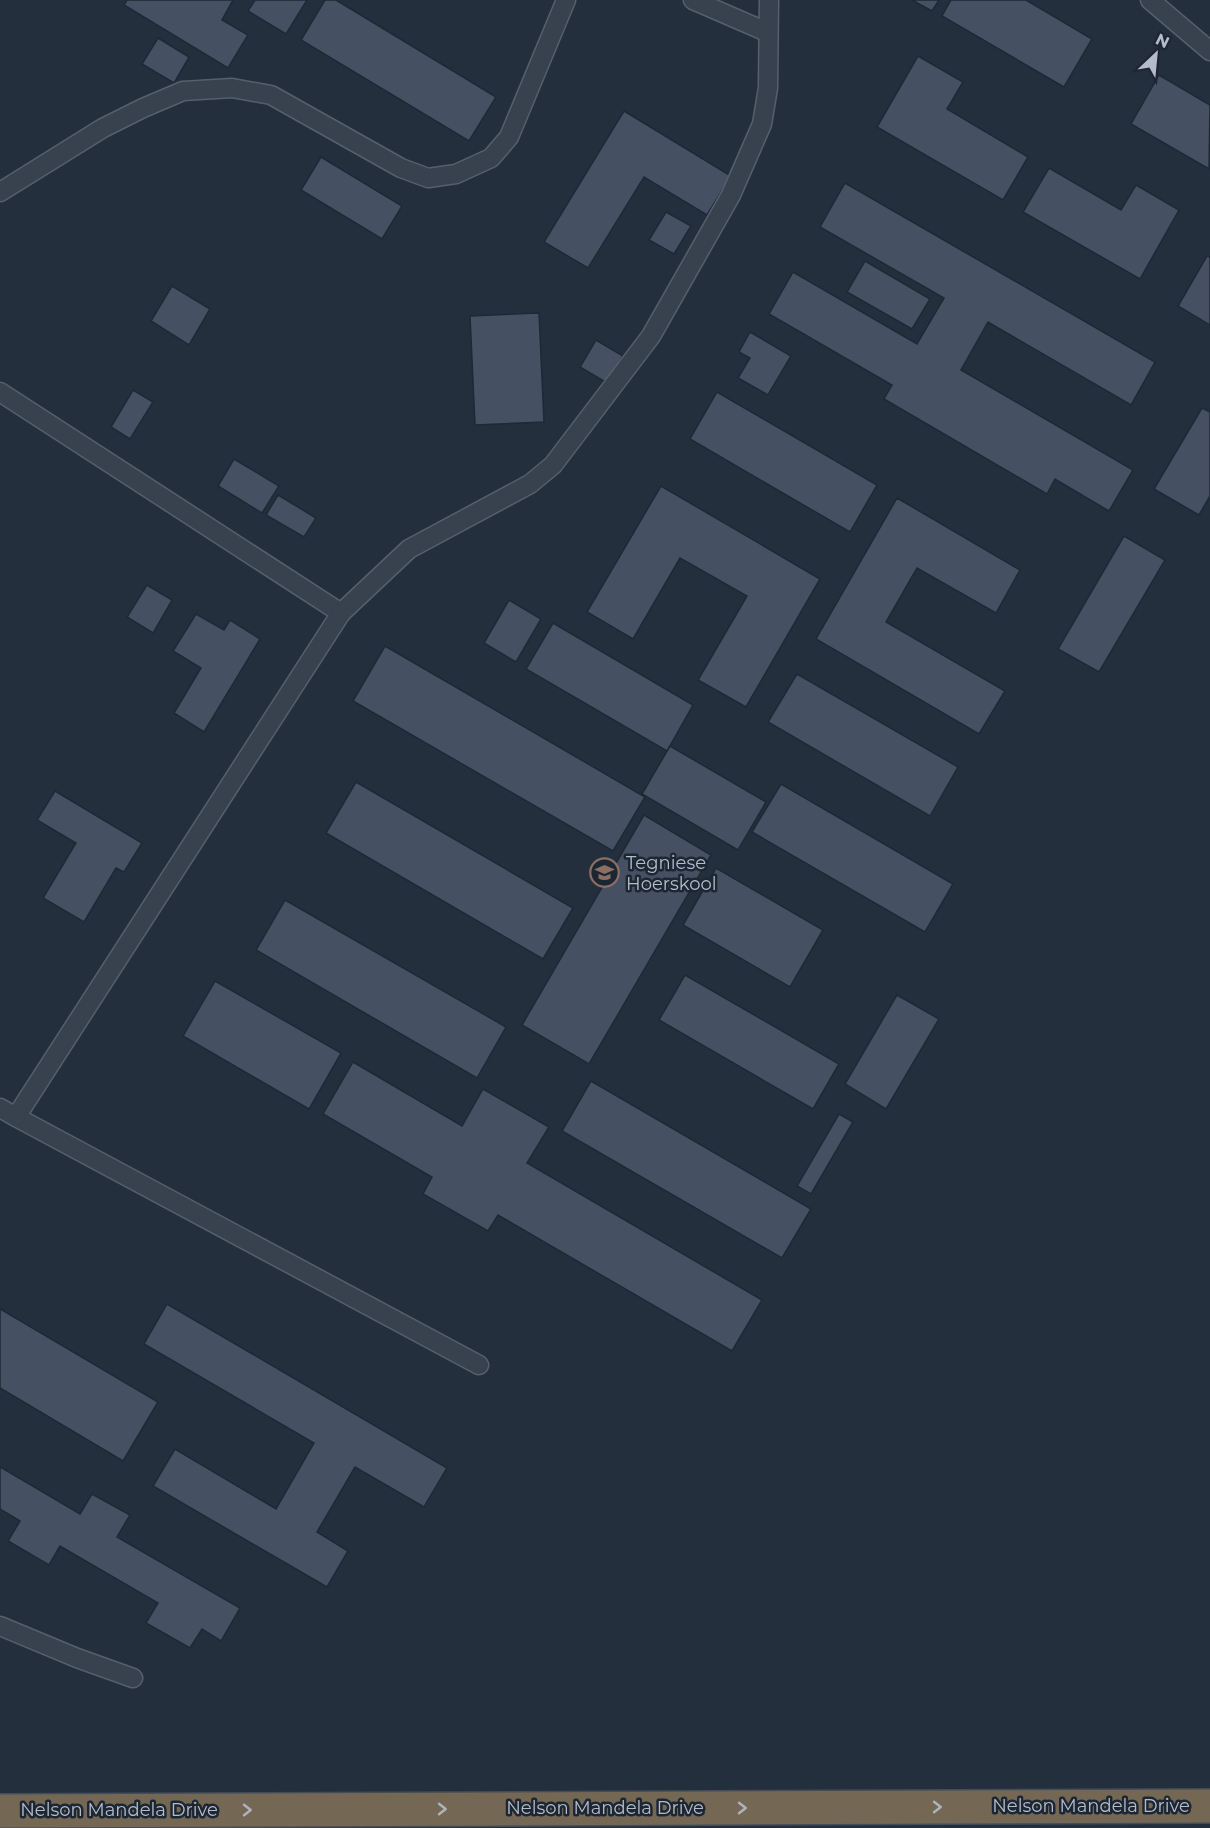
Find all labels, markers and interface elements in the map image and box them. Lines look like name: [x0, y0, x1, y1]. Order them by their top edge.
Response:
north arrow: [1126, 24, 1186, 84]
text: N: [1152, 30, 1172, 52]
place label: Tegniese Hoerskool: [626, 852, 717, 895]
school or university icon: Tegniese Hoerskool: [589, 857, 621, 889]
street label: Nelson Mandela Drive: [992, 1795, 1190, 1817]
street label: Nelson Mandela Drive: [506, 1797, 704, 1819]
street label: Nelson Mandela Drive: [20, 1799, 218, 1821]
one-way arrow: [933, 1801, 942, 1813]
one-way arrow: [738, 1802, 747, 1814]
one-way arrow: [438, 1803, 447, 1815]
one-way arrow: [243, 1804, 252, 1816]

